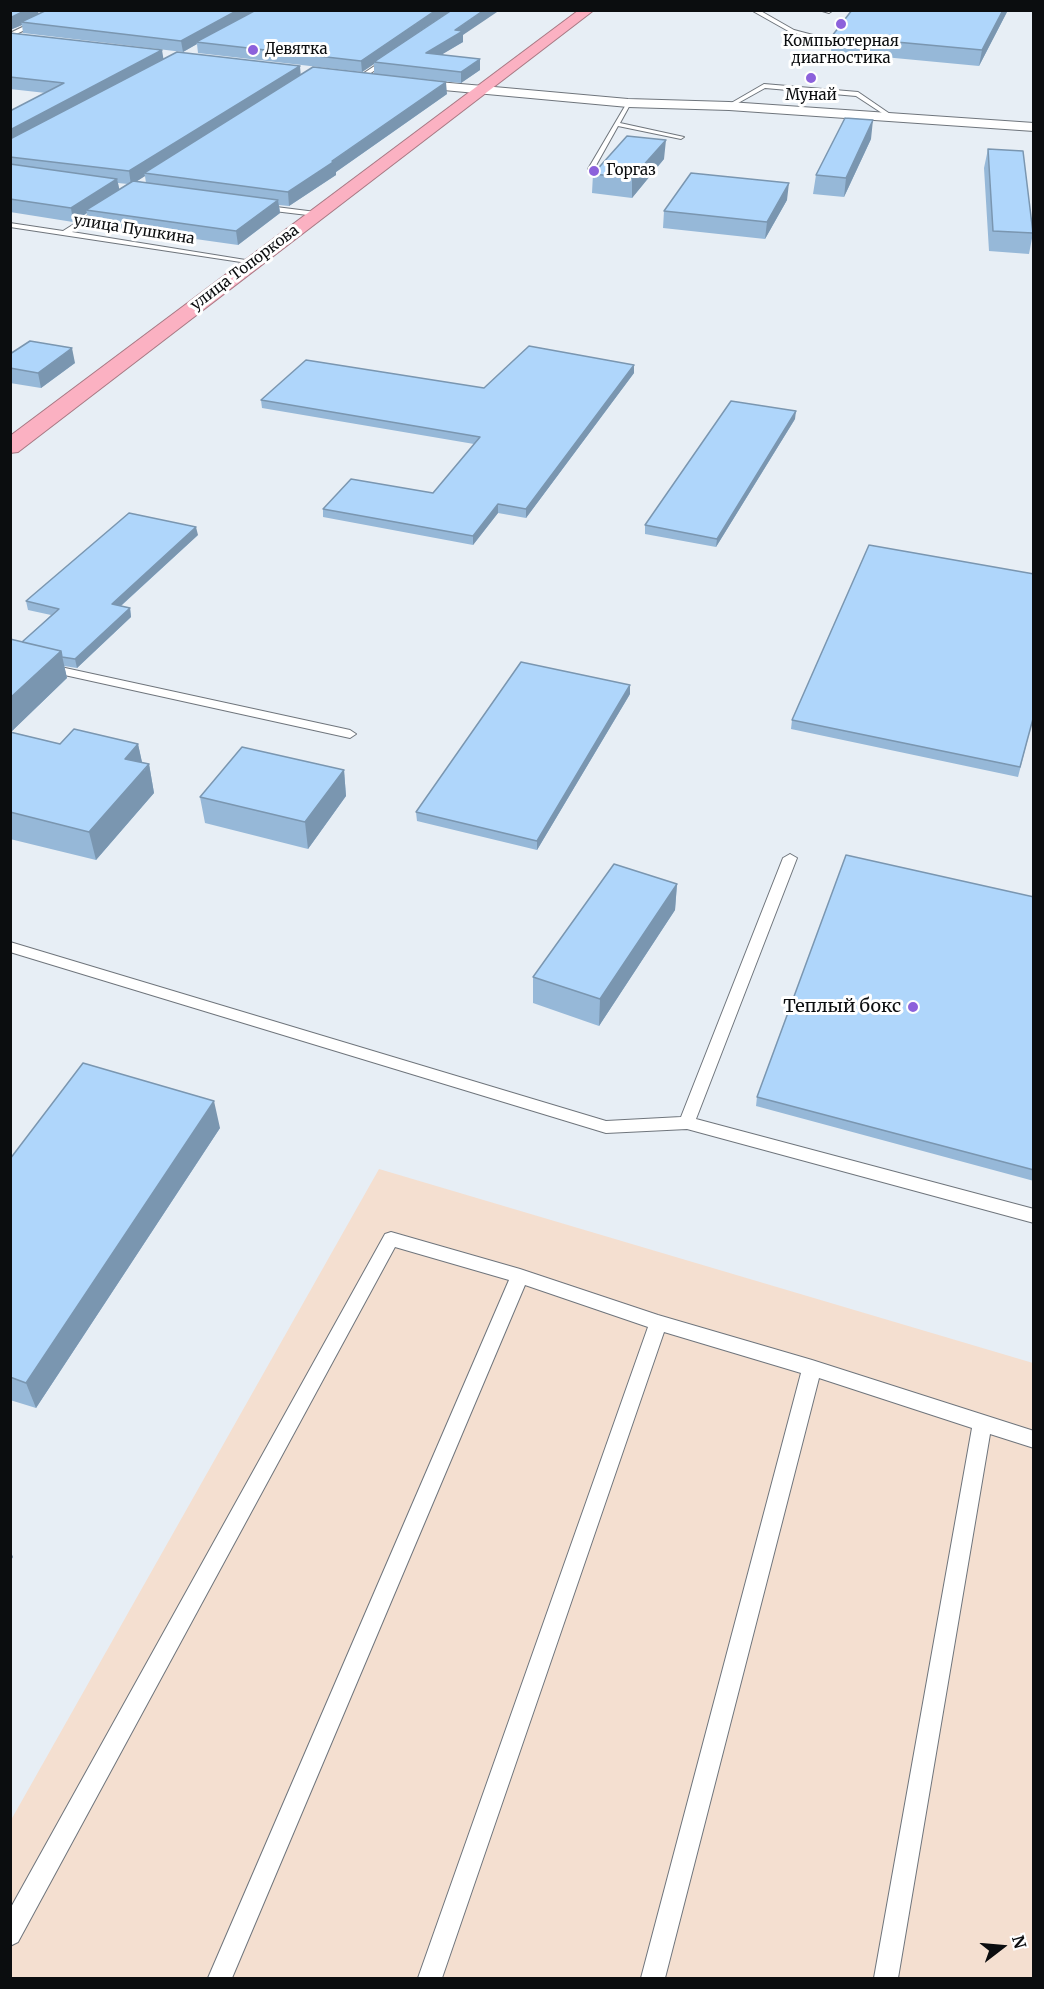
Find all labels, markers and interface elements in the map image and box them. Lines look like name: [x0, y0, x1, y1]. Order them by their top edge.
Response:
marker: Компьютерная диагностика: [834, 17, 848, 31]
place label: Компьютерная диагностика: [783, 33, 899, 68]
place label: Девятка: [265, 41, 328, 59]
marker: Девятка: [246, 43, 260, 57]
marker: Мунай: [804, 71, 818, 85]
place label: Мунай: [785, 87, 837, 105]
place label: Горгаз: [606, 162, 656, 180]
marker: Горгаз: [587, 164, 601, 178]
street label: улица Пушкина: [72, 212, 196, 248]
street label: улица Топоркова: [187, 221, 303, 315]
place label: Теплый бокс: [783, 996, 901, 1018]
marker: Теплый бокс: [906, 1000, 920, 1014]
north arrow: [972, 1917, 1032, 1977]
text: N: [1008, 1933, 1031, 1951]

